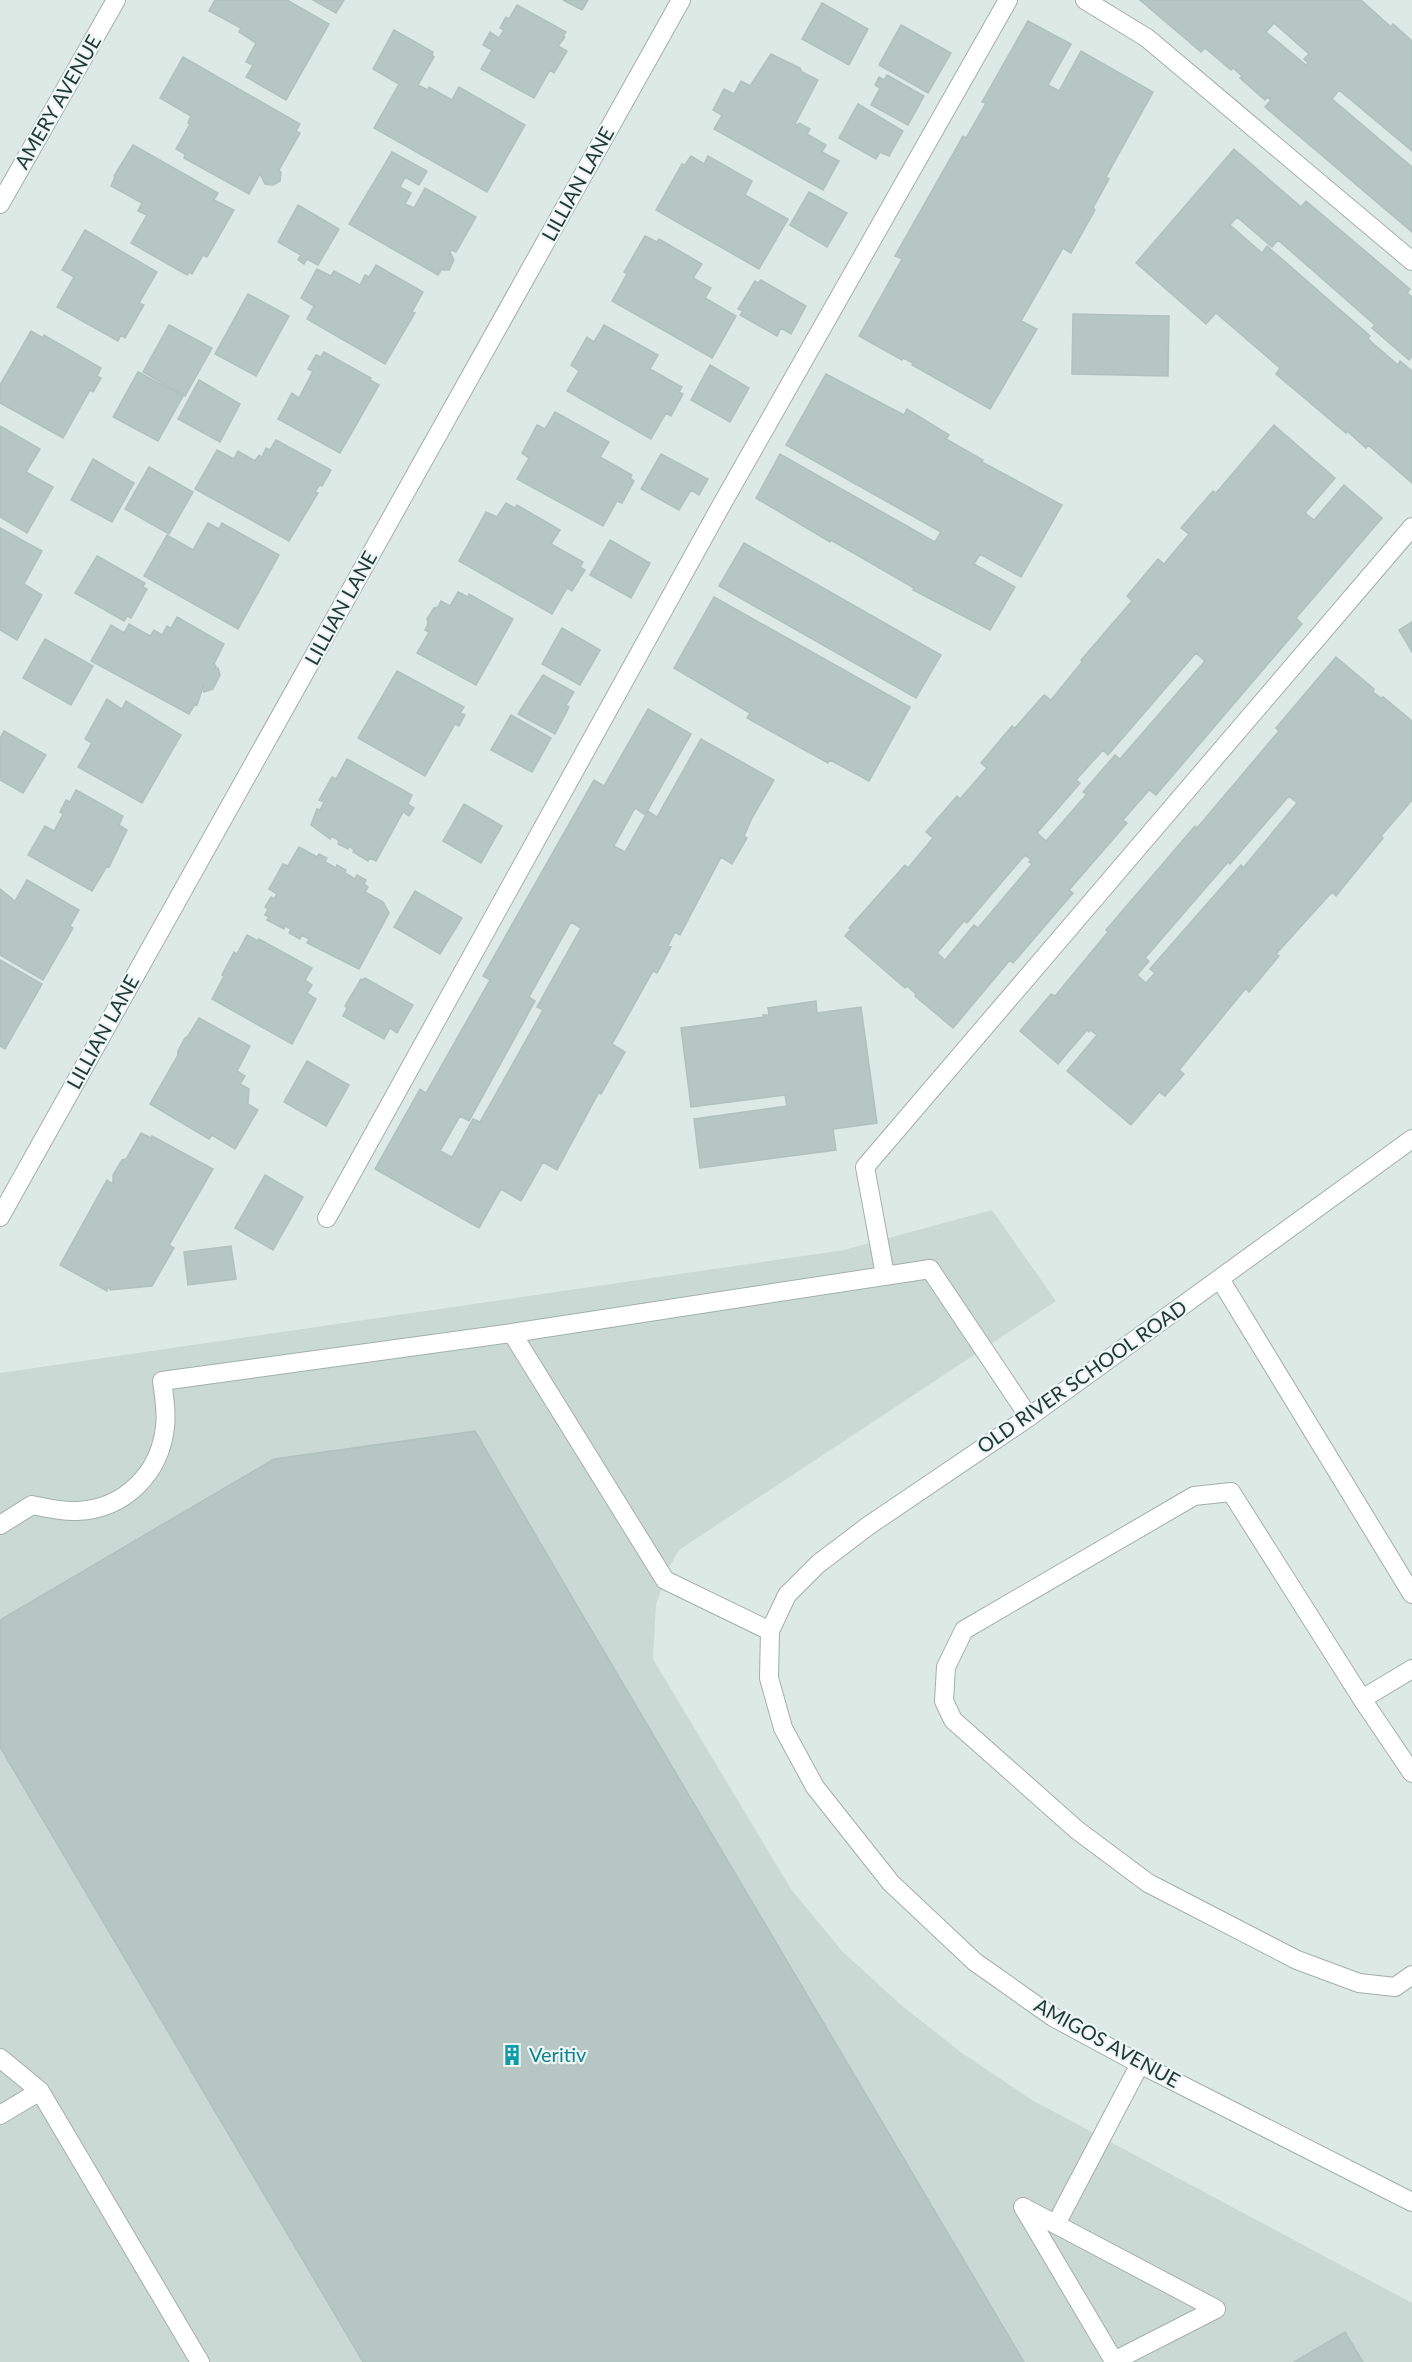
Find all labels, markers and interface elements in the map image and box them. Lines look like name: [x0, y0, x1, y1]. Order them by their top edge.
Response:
street label: AMERY AVENUE: [9, 30, 105, 173]
street label: LILLIAN LANE: [536, 122, 618, 245]
street label: LILLIAN LANE: [299, 546, 381, 669]
street label: LILLIAN LANE: [61, 970, 143, 1093]
street label: OLD RIVER SCHOOL ROAD: [972, 1294, 1191, 1458]
street label: AMIGOS AVENUE: [1031, 1992, 1184, 2092]
place label: Veritiv: [529, 2042, 587, 2066]
building icon: Veritiv: [500, 2043, 524, 2067]

